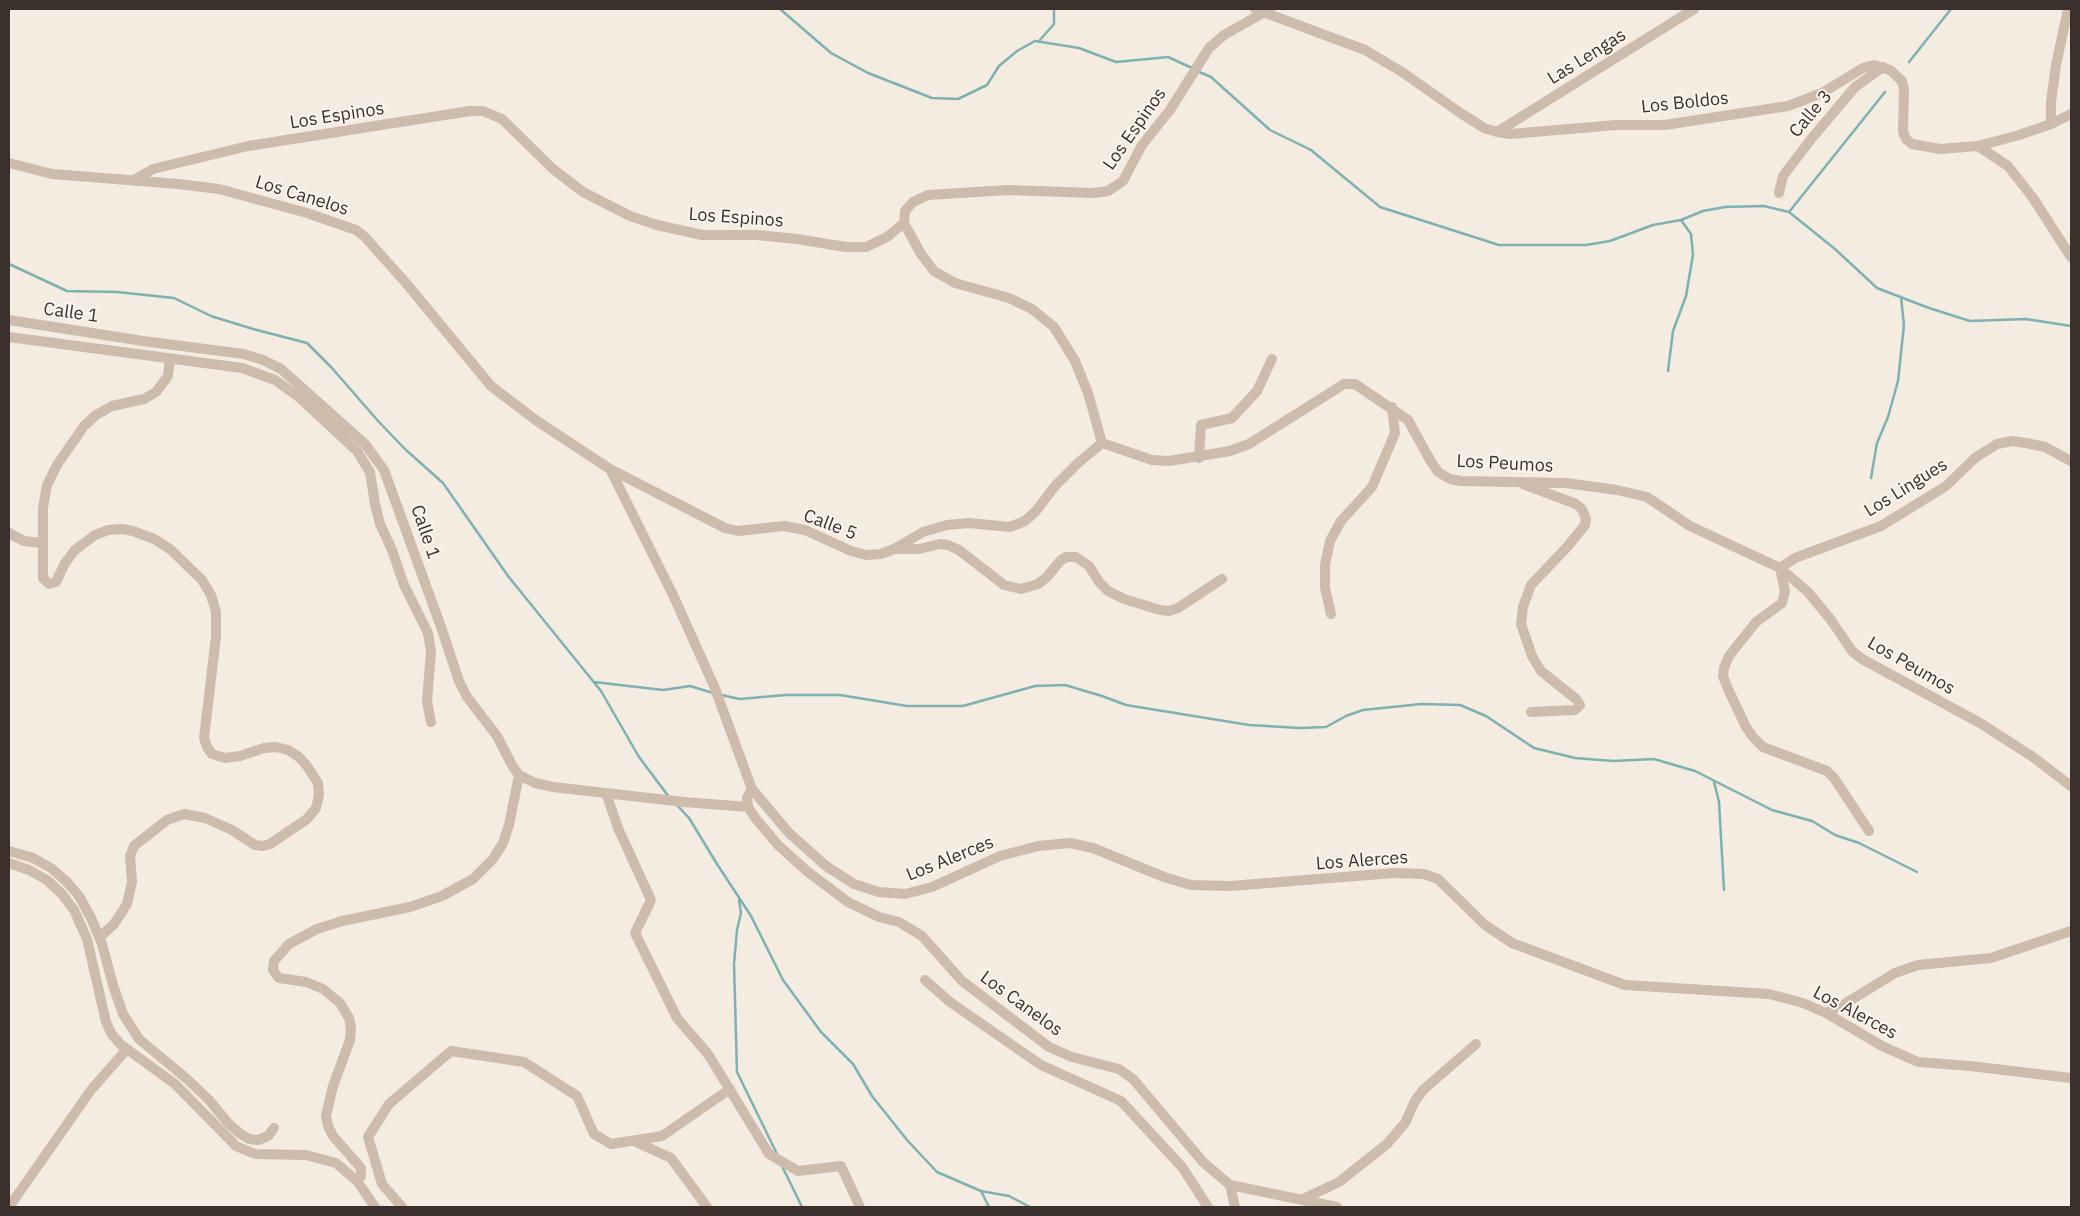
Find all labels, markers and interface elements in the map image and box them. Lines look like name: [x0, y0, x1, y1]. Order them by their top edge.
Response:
street label: Las Lengas: [1544, 24, 1630, 90]
street label: Los Espinos: [1099, 84, 1171, 174]
street label: Calle 3: [1785, 86, 1837, 142]
street label: Los Boldos: [1640, 88, 1730, 118]
street label: Los Espinos: [288, 98, 386, 134]
street label: Los Canelos: [253, 172, 351, 220]
street label: Los Espinos: [688, 204, 784, 232]
street label: Calle 1: [42, 298, 100, 328]
street label: Los Peumos: [1456, 451, 1554, 477]
street label: Los Lingues: [1860, 454, 1952, 522]
street label: Calle 1: [406, 502, 444, 562]
street label: Calle 5: [800, 505, 860, 545]
street label: Los Peumos: [1864, 632, 1958, 700]
street label: Los Alerces: [903, 832, 997, 886]
street label: Los Alerces: [1315, 847, 1409, 875]
street label: Los Canelos: [976, 967, 1066, 1041]
street label: Los Alerces: [1809, 982, 1901, 1044]

